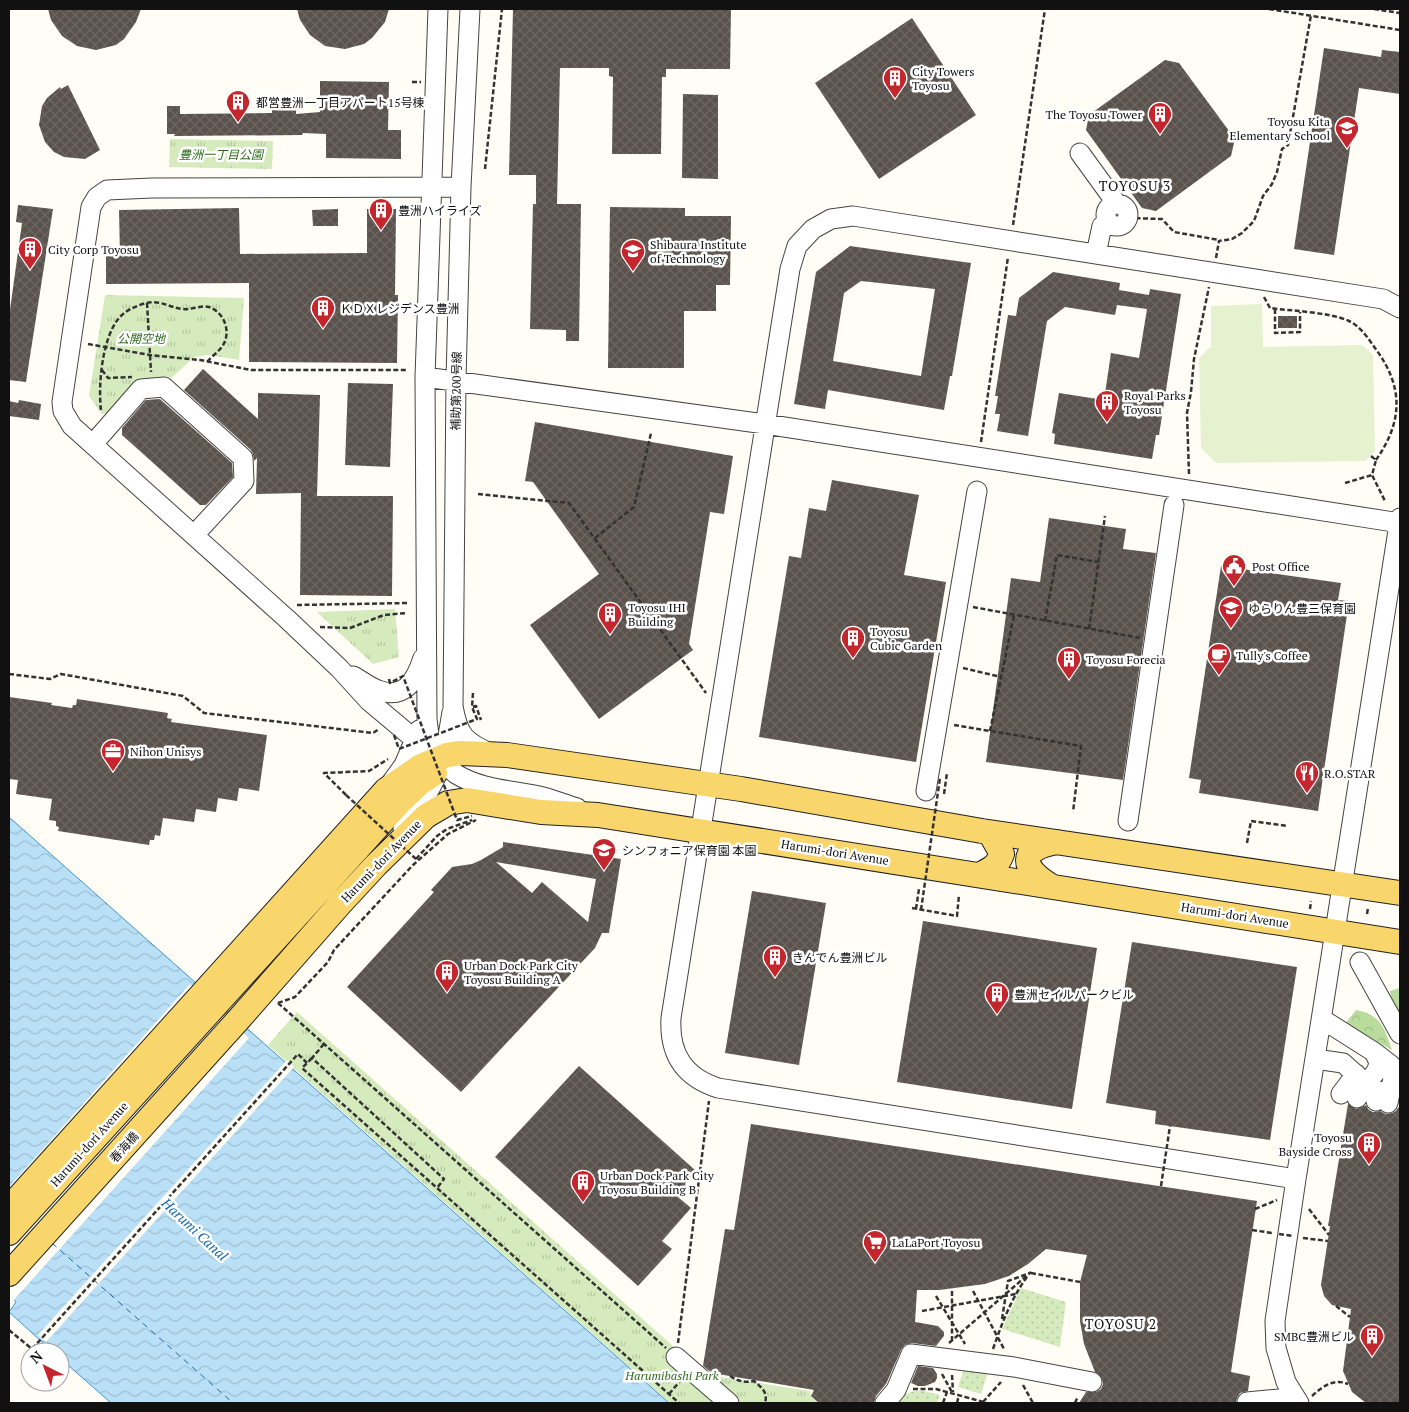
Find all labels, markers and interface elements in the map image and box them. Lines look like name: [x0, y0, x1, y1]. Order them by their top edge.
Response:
place label: City Towers Toyosu: [912, 64, 974, 93]
building icon: City Towers Toyosu: [882, 65, 908, 99]
building icon: 都営豊洲一丁目アパート15号棟: [225, 89, 251, 123]
place label: 都営豊洲一丁目アパート15号棟: [256, 95, 425, 110]
building icon: The Toyosu Tower: [1147, 101, 1173, 135]
place label: The Toyosu Tower: [1046, 107, 1142, 122]
place label: Toyosu Kita Elementary School: [1230, 114, 1330, 143]
school or university icon: Toyosu Kita Elementary School: [1334, 115, 1360, 149]
park label: 豊洲一丁目公園: [179, 147, 265, 162]
district label: TOYOSU 3: [1099, 176, 1171, 195]
building icon: 豊洲ハイライズ: [368, 197, 394, 231]
place label: 豊洲ハイライズ: [398, 203, 481, 218]
building icon: City Corp Toyosu: [17, 236, 43, 270]
place label: Shibaura Institute of Technology: [650, 237, 747, 266]
school or university icon: Shibaura Institute of Technology: [620, 238, 646, 272]
place label: City Corp Toyosu: [48, 242, 139, 257]
building icon: ＫＤＸレジデンス豊洲: [310, 295, 336, 329]
place label: ＫＤＸレジデンス豊洲: [340, 301, 460, 316]
park label: 公開空地: [117, 331, 167, 346]
street label: 補助第200号線: [448, 351, 464, 431]
place label: Royal Parks Toyosu: [1124, 388, 1186, 417]
building icon: Royal Parks Toyosu: [1094, 389, 1120, 423]
public building icon: Post Office: [1221, 553, 1247, 587]
place label: Post Office: [1252, 559, 1310, 574]
school or university icon: ゆらりん豊三保育園: [1218, 595, 1244, 629]
place label: Toyosu IHI Building: [628, 600, 686, 629]
building icon: Toyosu IHI Building: [597, 601, 623, 635]
place label: ゆらりん豊三保育園: [1248, 601, 1356, 616]
place label: Toyosu Cubic Garden: [870, 624, 942, 653]
building icon: Toyosu Cubic Garden: [840, 625, 866, 659]
cafe icon: Tully's Coffee: [1206, 642, 1232, 676]
building icon: Toyosu Forecia: [1056, 646, 1082, 680]
place label: Tully's Coffee: [1236, 648, 1308, 663]
place label: Toyosu Forecia: [1086, 652, 1166, 667]
office icon: Nihon Unisys: [100, 738, 126, 772]
place label: Nihon Unisys: [130, 744, 201, 759]
restaurant icon: R.O.STAR: [1294, 760, 1320, 794]
place label: R.O.STAR: [1324, 766, 1376, 781]
street label: Harumi-dori Avenue: [338, 817, 424, 905]
street label: Harumi-dori Avenue: [780, 836, 890, 868]
school or university icon: シンフォニア保育園 本園: [591, 837, 617, 871]
place label: シンフォニア保育園 本園: [622, 843, 757, 858]
street label: Harumi-dori Avenue: [1180, 899, 1290, 931]
building icon: きんでん豊洲ビル: [762, 944, 788, 978]
place label: きんでん豊洲ビル: [792, 950, 887, 965]
place label: Urban Dock Park City Toyosu Building A: [464, 958, 579, 987]
building icon: Urban Dock Park City Toyosu Building A: [434, 959, 460, 993]
building icon: 豊洲セイルパークビル: [984, 981, 1010, 1015]
place label: 豊洲セイルパークビル: [1014, 987, 1134, 1002]
street label: Harumi-dori Avenue: [47, 1099, 131, 1189]
street label: 春海橋: [106, 1129, 142, 1165]
place label: Toyosu Bayside Cross: [1279, 1130, 1352, 1159]
building icon: Toyosu Bayside Cross: [1356, 1131, 1382, 1165]
place label: Urban Dock Park City Toyosu Building B: [600, 1168, 715, 1197]
building icon: Urban Dock Park City Toyosu Building B: [570, 1169, 596, 1203]
water label: Harumi Canal: [157, 1193, 232, 1265]
supermarket icon: LaLaPort Toyosu: [862, 1229, 888, 1263]
place label: LaLaPort Toyosu: [892, 1235, 980, 1250]
district label: TOYOSU 2: [1085, 1314, 1157, 1333]
building icon: SMBC豊洲ビル: [1359, 1323, 1385, 1357]
place label: SMBC豊洲ビル: [1274, 1329, 1354, 1344]
north arrow: [20, 1342, 70, 1392]
text: N: [26, 1346, 47, 1368]
park label: Harumibashi Park: [624, 1368, 719, 1383]

